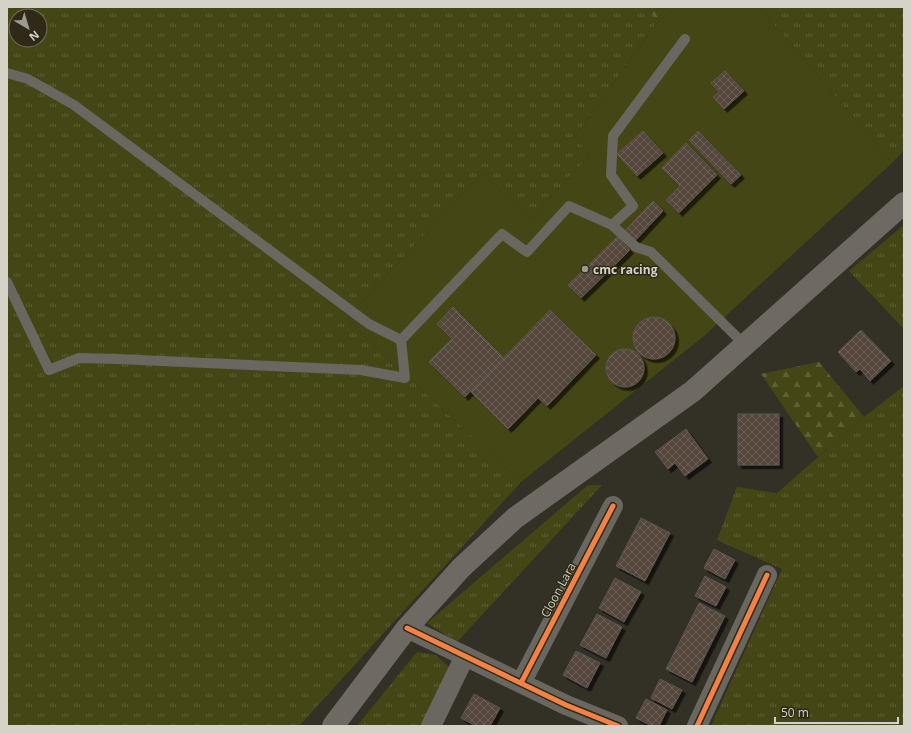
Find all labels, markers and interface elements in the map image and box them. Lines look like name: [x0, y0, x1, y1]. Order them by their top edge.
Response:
north arrow: [8, 8, 48, 48]
text: N: [26, 28, 43, 45]
place label: cmc racing: [593, 261, 658, 278]
marker: cmc racing: [580, 264, 590, 274]
street label: Cloon Lara: [536, 560, 580, 620]
scale bar: [775, 699, 898, 725]
text: 50 m: [781, 704, 809, 721]

